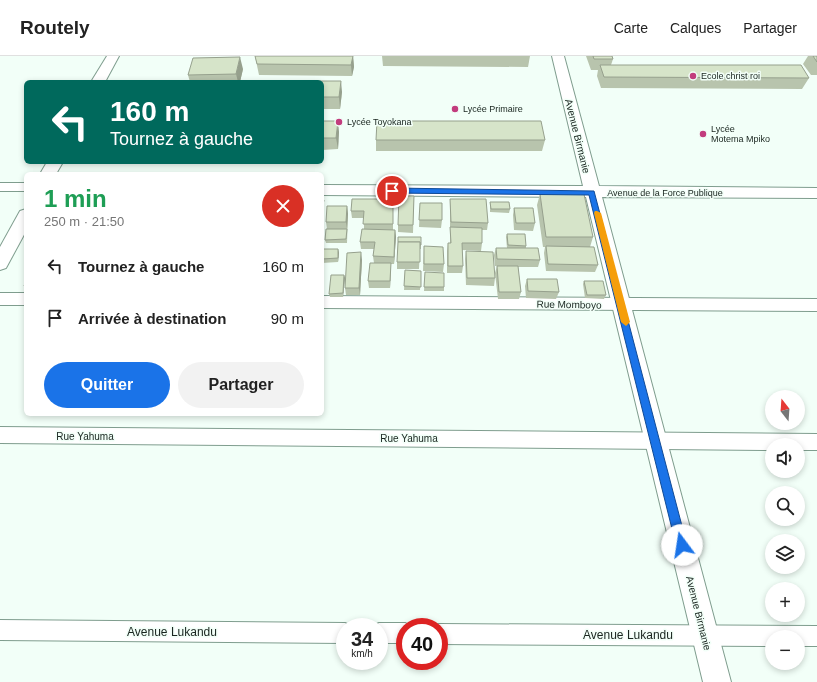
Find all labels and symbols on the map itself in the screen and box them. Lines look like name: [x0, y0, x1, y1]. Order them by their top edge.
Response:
marker: Ecole christ roi: [688, 71, 698, 81]
place label: Ecole christ roi: [701, 71, 760, 81]
street label: Avenue Birmanie: [563, 98, 592, 175]
marker: Lycée Primaire: [450, 104, 460, 114]
place label: Lycée Primaire: [463, 104, 523, 114]
marker: Lycée Toyokana: [334, 117, 344, 127]
place label: Lycée Toyokana: [347, 117, 412, 127]
place label: Lycée Motema Mpiko: [711, 124, 770, 144]
marker: Lycée Motema Mpiko: [698, 129, 708, 139]
pin: [375, 174, 409, 208]
street label: Avenue de la Force Publique: [607, 188, 723, 198]
street label: Rue Momboyo: [536, 298, 602, 311]
north arrow: [765, 390, 805, 430]
street label: Rue Yahuma: [56, 431, 114, 442]
street label: Rue Yahuma: [380, 433, 438, 444]
position arrow: [661, 524, 703, 566]
street label: Avenue Birmanie: [684, 575, 713, 652]
speed limit sign: 40: [396, 618, 448, 670]
street label: Avenue Lukandu: [127, 625, 217, 639]
street label: Avenue Lukandu: [583, 628, 673, 642]

